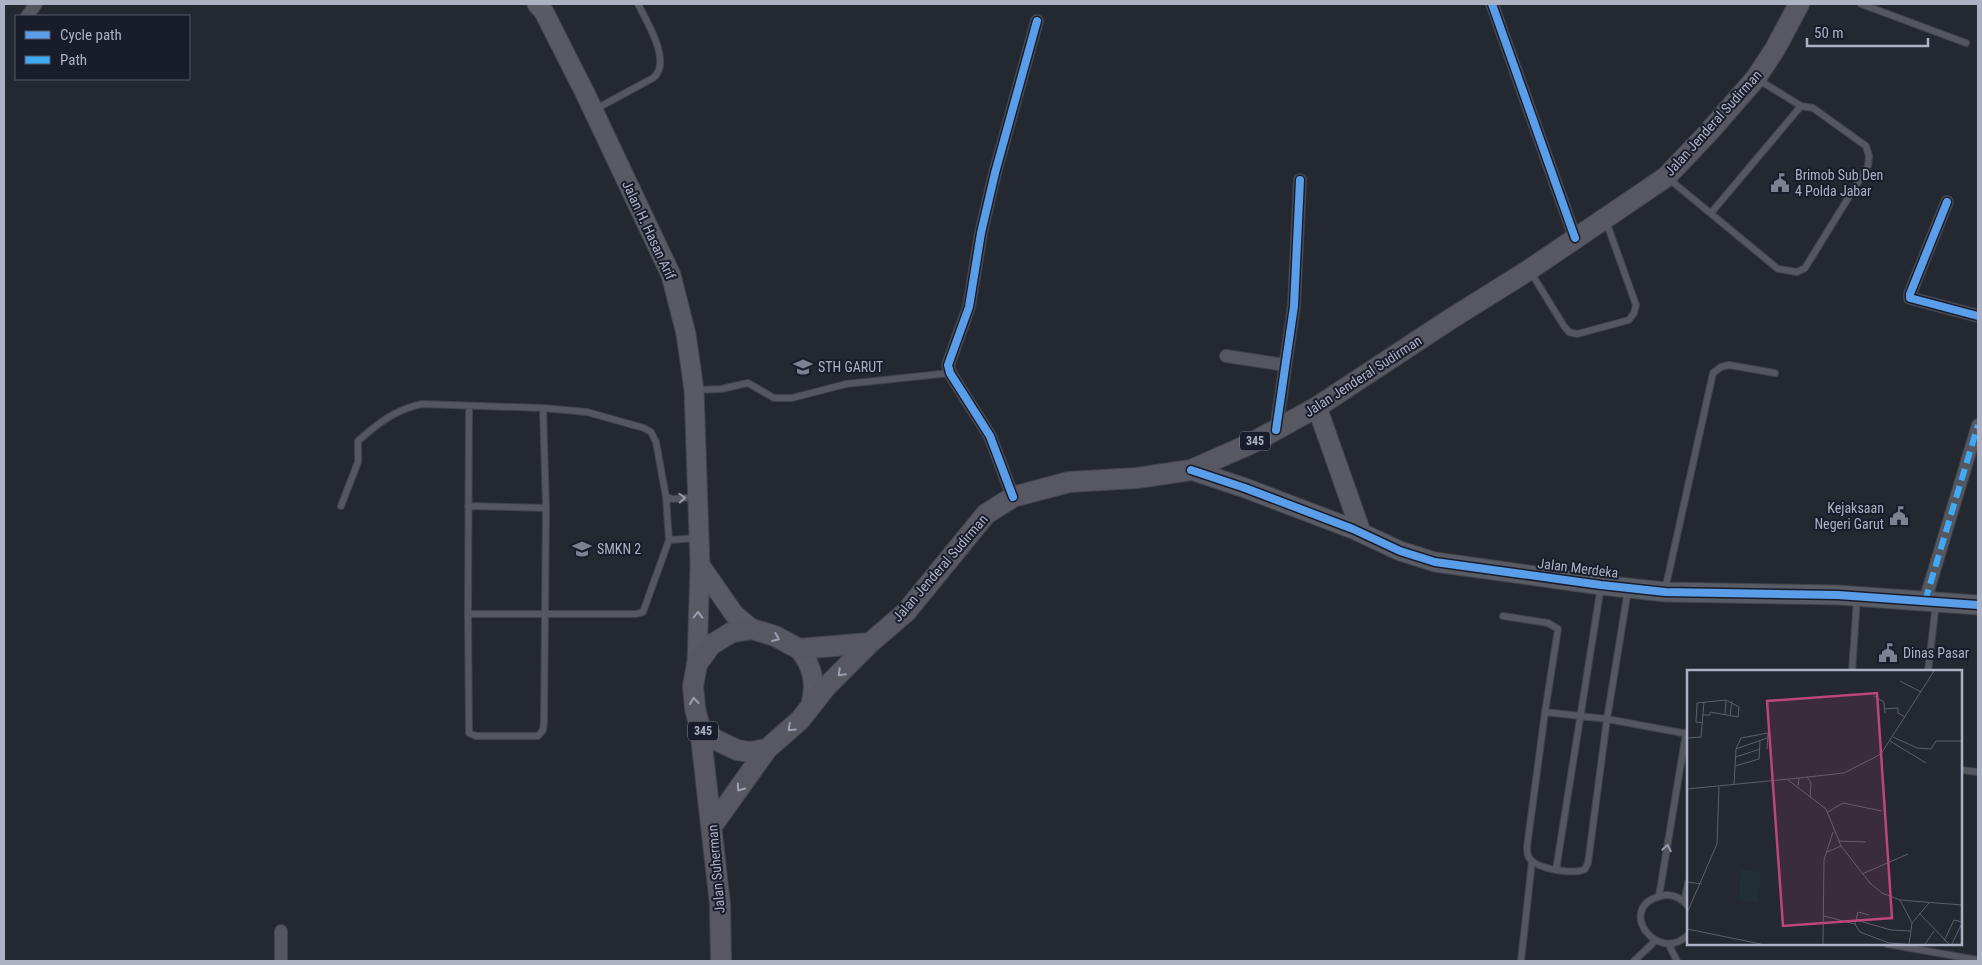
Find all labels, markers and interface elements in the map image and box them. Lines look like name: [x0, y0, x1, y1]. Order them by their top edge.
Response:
legend: [15, 15, 190, 80]
scale bar: [1807, 15, 1928, 47]
text: 50 m: [1814, 24, 1844, 42]
text: Cycle path: [60, 26, 122, 44]
text: Path: [60, 51, 87, 69]
street label: Jalan Jenderal Sudirman: [1661, 67, 1765, 179]
place label: Brimob Sub Den 4 Polda Jabar: [1795, 167, 1883, 199]
public building icon: Brimob Sub Den 4 Polda Jabar: [1769, 172, 1791, 194]
street label: Jalan H. Hasan Arif: [619, 178, 679, 283]
street label: Jalan Jenderal Sudirman: [1301, 332, 1425, 420]
school or university icon: STH GARUT: [792, 356, 814, 378]
place label: STH GARUT: [818, 359, 883, 375]
road number: 345: [1240, 432, 1270, 451]
one-way arrow: [678, 493, 686, 504]
place label: Kejaksaan Negeri Garut: [1814, 500, 1884, 532]
public building icon: Kejaksaan Negeri Garut: [1888, 505, 1910, 527]
street label: Jalan Jenderal Sudirman: [889, 511, 991, 625]
school or university icon: SMKN 2: [571, 538, 593, 560]
place label: SMKN 2: [597, 541, 641, 557]
street label: Jalan Merdeka: [1537, 555, 1619, 581]
one-way arrow: [693, 611, 704, 619]
one-way arrow: [771, 631, 780, 642]
public building icon: Dinas Pasar: [1877, 642, 1899, 664]
place label: Dinas Pasar: [1903, 645, 1969, 661]
one-way arrow: [838, 667, 847, 676]
inset map: [1687, 670, 1962, 945]
one-way arrow: [689, 697, 700, 705]
road number: 345: [688, 721, 718, 740]
one-way arrow: [788, 722, 797, 731]
one-way arrow: [738, 782, 746, 791]
street label: Jalan Suherman: [704, 824, 728, 914]
one-way arrow: [1661, 844, 1671, 852]

